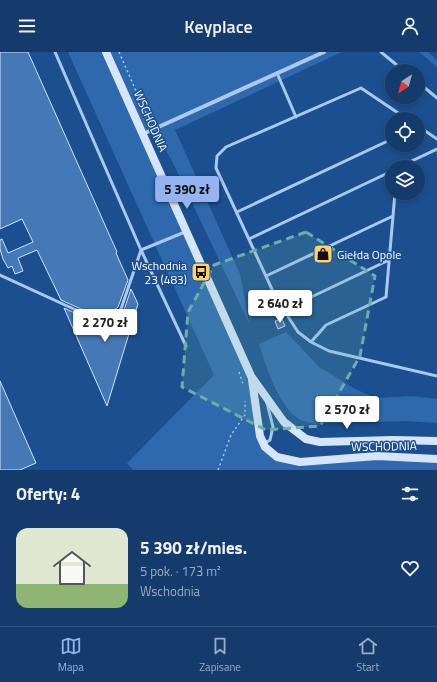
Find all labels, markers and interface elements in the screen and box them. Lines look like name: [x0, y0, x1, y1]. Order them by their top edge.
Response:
text: Keyplace: [184, 13, 253, 40]
icon: menu: [16, 15, 38, 37]
icon: person: [399, 15, 421, 37]
north arrow: [385, 64, 425, 104]
map controls: [385, 64, 425, 200]
street label: WSCHODNIA: [129, 87, 173, 155]
button: locate: [385, 112, 425, 152]
button: layers: [385, 160, 425, 200]
pin: 5 390 zł: [146, 176, 228, 210]
text: 5 390 zł: [164, 179, 210, 199]
shop icon: Giełda Opole: [312, 243, 334, 265]
place label: Giełda Opole: [337, 245, 401, 264]
place label: Wschodnia 23 (483): [132, 256, 187, 289]
bus stop icon: Wschodnia 23 (483): [190, 261, 212, 283]
pin: 2 640 zł: [239, 290, 321, 324]
text: 2 640 zł: [257, 293, 303, 313]
pin: 2 270 zł: [64, 309, 146, 343]
text: 2 270 zł: [82, 312, 128, 332]
pin: 2 570 zł: [306, 396, 388, 430]
text: 2 570 zł: [324, 399, 370, 419]
street label: WSCHODNIA: [351, 436, 417, 456]
text: Oferty: 4: [16, 481, 80, 507]
icon: filters: [399, 483, 421, 505]
text: 5 390 zł/mies.: [140, 535, 247, 561]
icon: home: [48, 544, 96, 592]
icon: heart: [399, 557, 421, 579]
text: 5 pok. · 173 m²: [140, 561, 221, 581]
text: Wschodnia: [140, 581, 200, 601]
tab: Mapa: [58, 635, 84, 675]
tab: Zapisane: [199, 635, 241, 675]
tab: Start: [356, 635, 379, 675]

